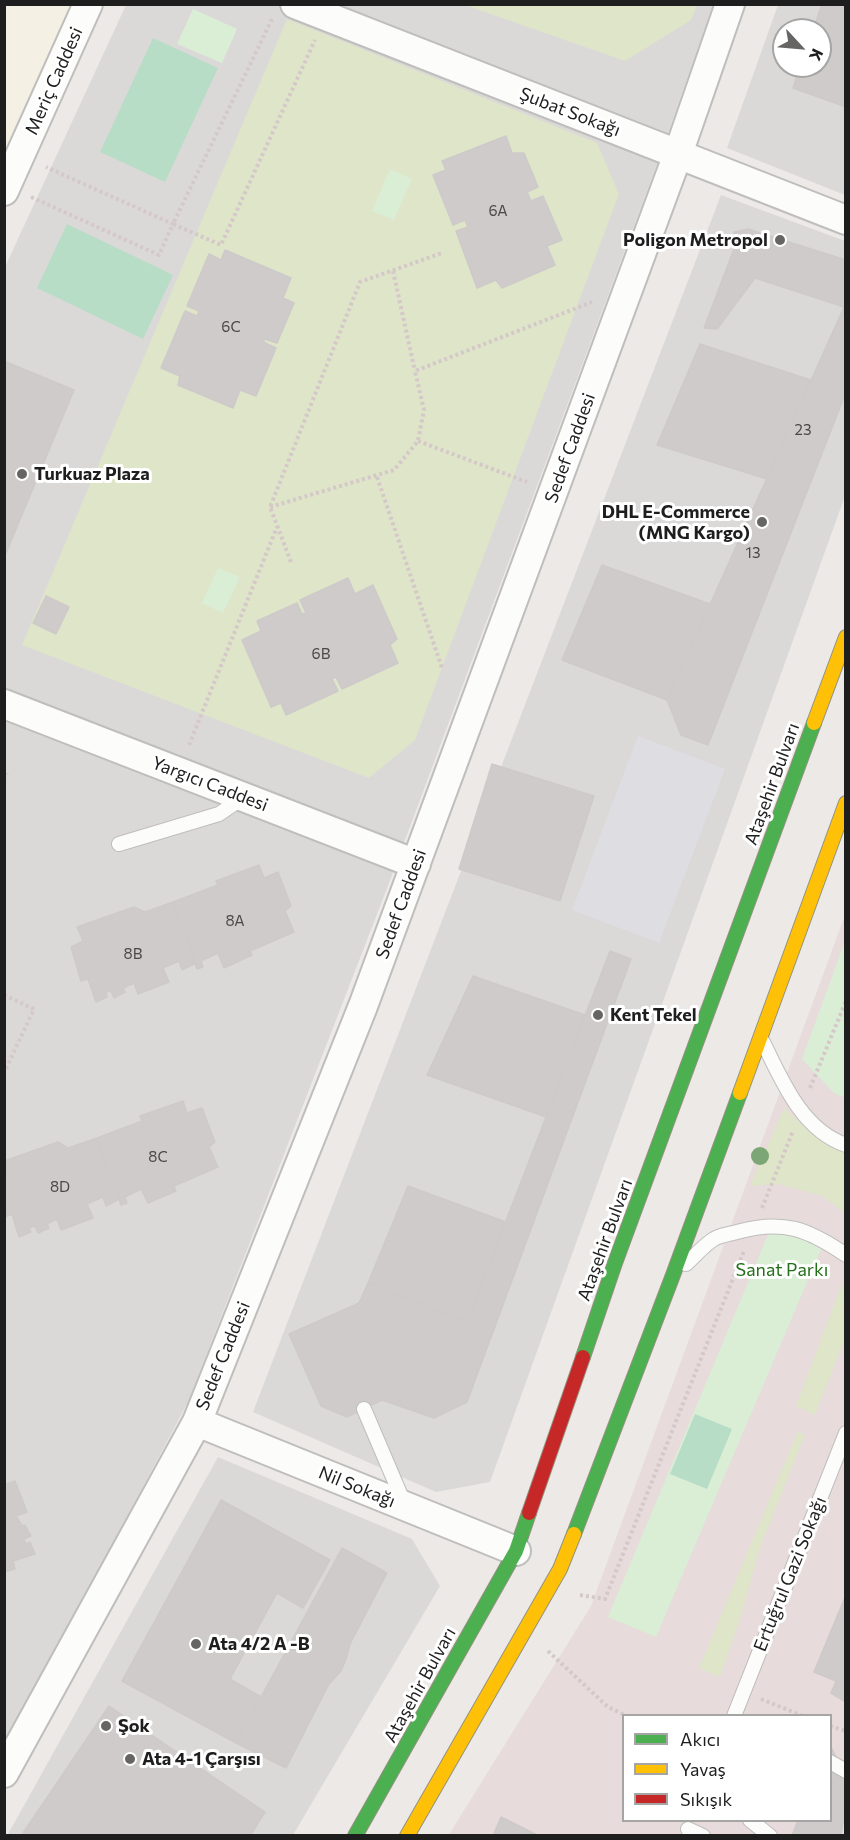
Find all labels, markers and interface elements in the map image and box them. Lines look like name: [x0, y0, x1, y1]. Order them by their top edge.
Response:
north arrow: [772, 18, 832, 78]
street label: Meriç Caddesi: [21, 24, 87, 138]
text: K: [806, 46, 828, 64]
street label: Şubat Sokağı: [516, 83, 624, 141]
house number: 6A: [488, 202, 508, 220]
place label: Poligon Metropol: [623, 229, 768, 251]
marker: Poligon Metropol: [773, 233, 787, 247]
house number: 6C: [221, 318, 241, 336]
street label: Sedef Caddesi: [540, 390, 600, 506]
house number: 23: [795, 421, 811, 439]
place label: Turkuaz Plaza: [34, 463, 150, 485]
marker: Turkuaz Plaza: [15, 467, 29, 481]
place label: DHL E-Commerce (MNG Kargo): [602, 501, 750, 544]
marker: DHL E-Commerce (MNG Kargo): [755, 515, 769, 529]
house number: 13: [746, 544, 760, 562]
house number: 6B: [312, 645, 330, 663]
street label: Ataşehir Bulvarı: [740, 720, 804, 848]
street label: Yargıcı Caddesi: [149, 752, 271, 816]
street label: Sedef Caddesi: [371, 846, 431, 962]
house number: 8A: [225, 912, 245, 930]
house number: 8B: [124, 945, 142, 963]
place label: Kent Tekel: [610, 1004, 697, 1026]
marker: Kent Tekel: [591, 1008, 605, 1022]
house number: 8C: [148, 1148, 168, 1166]
street label: Ataşehir Bulvarı: [573, 1176, 637, 1304]
house number: 8D: [50, 1178, 70, 1196]
park label: Sanat Parkı: [736, 1259, 828, 1281]
street label: Sedef Caddesi: [191, 1299, 255, 1413]
street label: Nil Sokağı: [315, 1462, 399, 1512]
street label: Ertuğrul Gazi Sokağı: [749, 1494, 831, 1654]
street label: Ataşehir Bulvarı: [379, 1624, 461, 1746]
place label: Ata 4/2 A -B: [208, 1633, 310, 1655]
marker: Ata 4/2 A -B: [189, 1637, 203, 1651]
legend: [622, 1714, 832, 1822]
place label: Şok: [118, 1715, 150, 1737]
marker: Şok: [99, 1719, 113, 1733]
text: Akıcı: [680, 1728, 720, 1750]
place label: Ata 4-1 Çarşısı: [142, 1748, 261, 1770]
marker: Ata 4-1 Çarşısı: [123, 1752, 137, 1766]
text: Yavaş: [680, 1758, 726, 1780]
text: Sıkışık: [680, 1788, 732, 1810]

